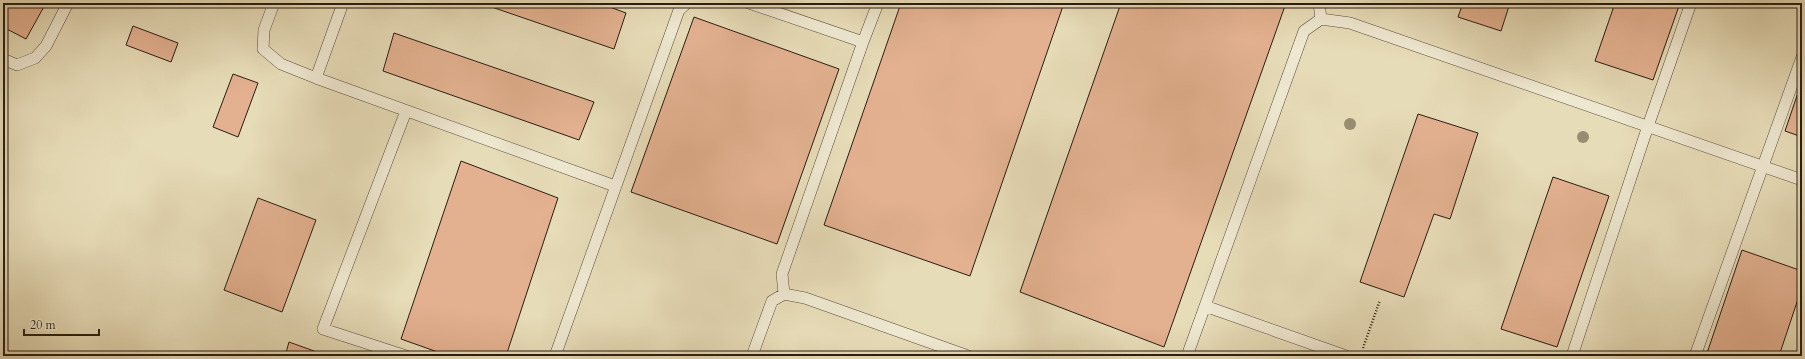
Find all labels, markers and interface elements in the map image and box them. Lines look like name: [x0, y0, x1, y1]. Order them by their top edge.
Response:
scale bar: [24, 311, 99, 337]
text: 20 m: [30, 317, 57, 333]

